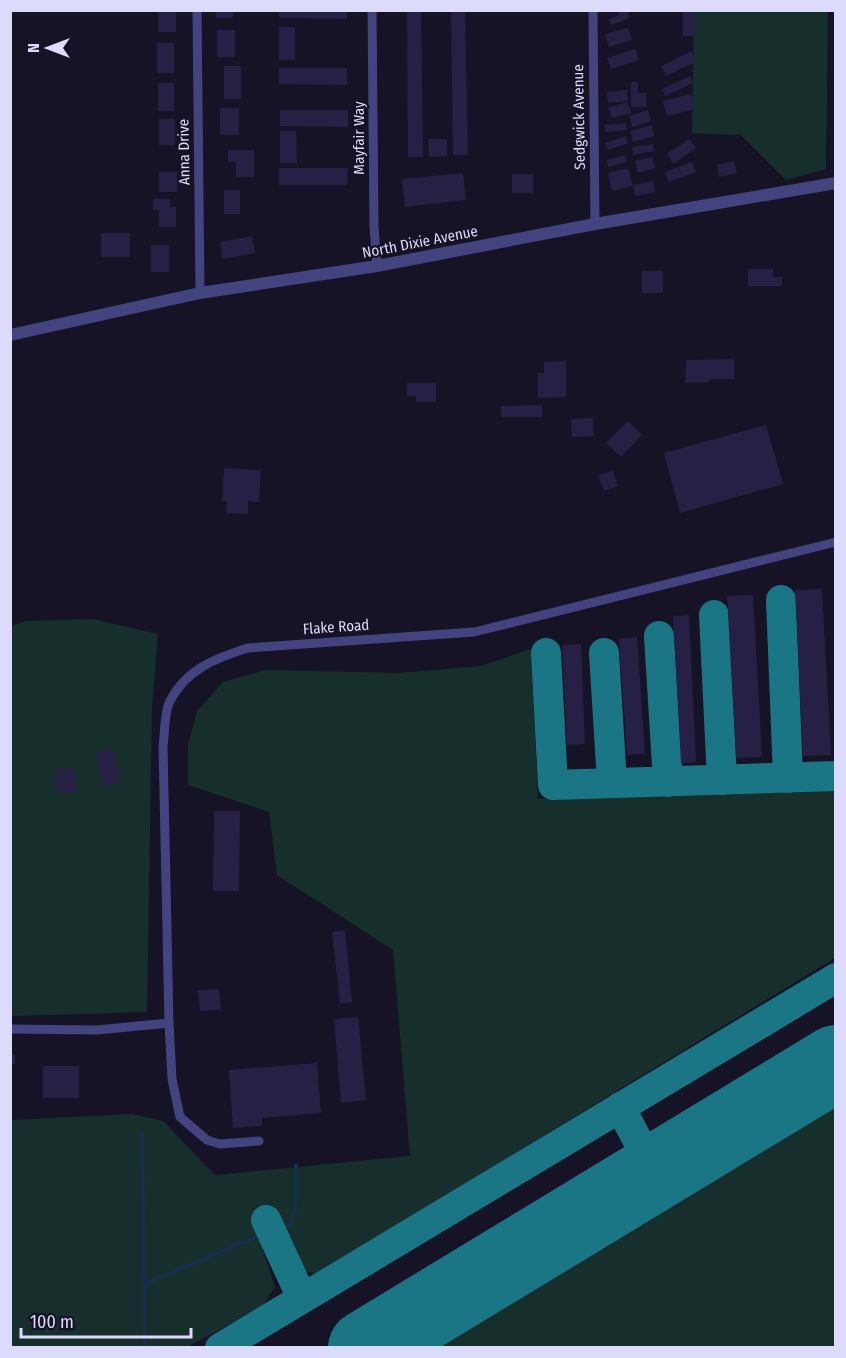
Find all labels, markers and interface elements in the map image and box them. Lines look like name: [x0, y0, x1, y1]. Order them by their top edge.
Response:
north arrow: [18, 18, 78, 78]
text: N: [24, 43, 43, 53]
street label: Sedgwick Avenue: [569, 64, 589, 170]
street label: Mayfair Way: [350, 101, 368, 175]
street label: Anna Drive: [174, 119, 194, 185]
street label: North Dixie Avenue: [361, 222, 479, 262]
street label: Flake Road: [302, 616, 370, 638]
scale bar: [21, 1301, 190, 1339]
text: 100 m: [30, 1311, 74, 1333]

